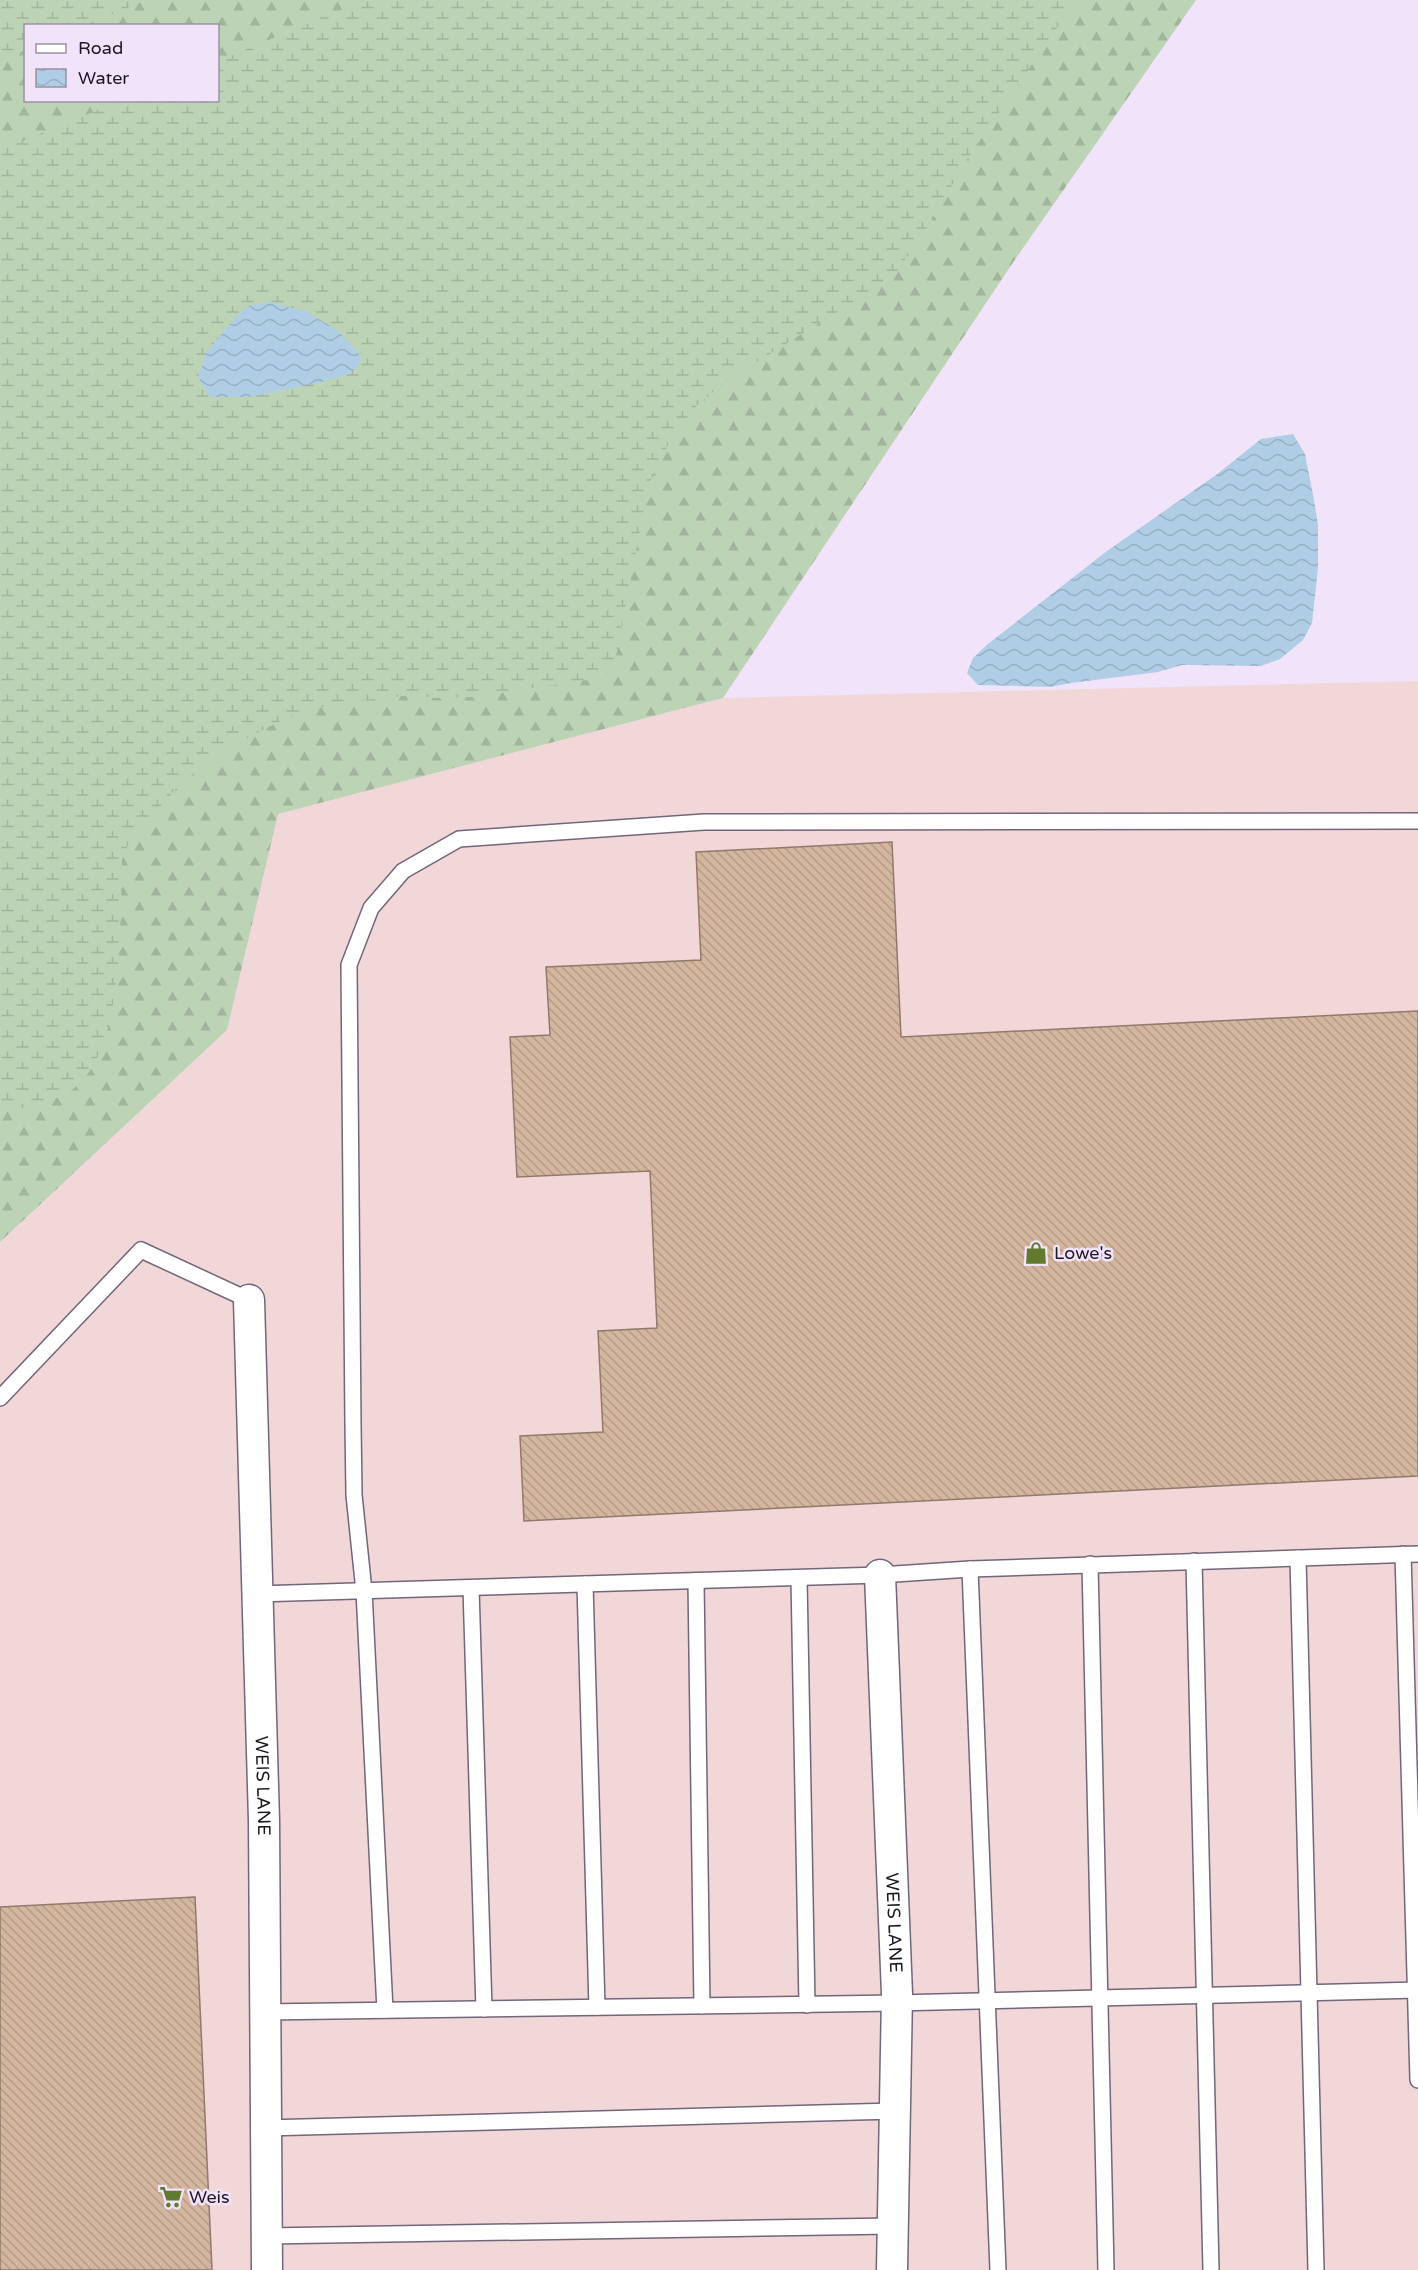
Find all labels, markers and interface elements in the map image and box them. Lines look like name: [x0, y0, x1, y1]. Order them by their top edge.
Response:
legend: [24, 24, 219, 102]
text: Road: [78, 37, 123, 59]
text: Water: [78, 67, 129, 89]
shop icon: Lowe's: [1023, 1240, 1049, 1266]
place label: Lowe's: [1054, 1242, 1112, 1264]
street label: WEIS LANE: [251, 1735, 275, 1836]
street label: WEIS LANE: [881, 1872, 907, 1973]
supermarket icon: Weis: [158, 2184, 184, 2210]
place label: Weis: [189, 2186, 230, 2208]

